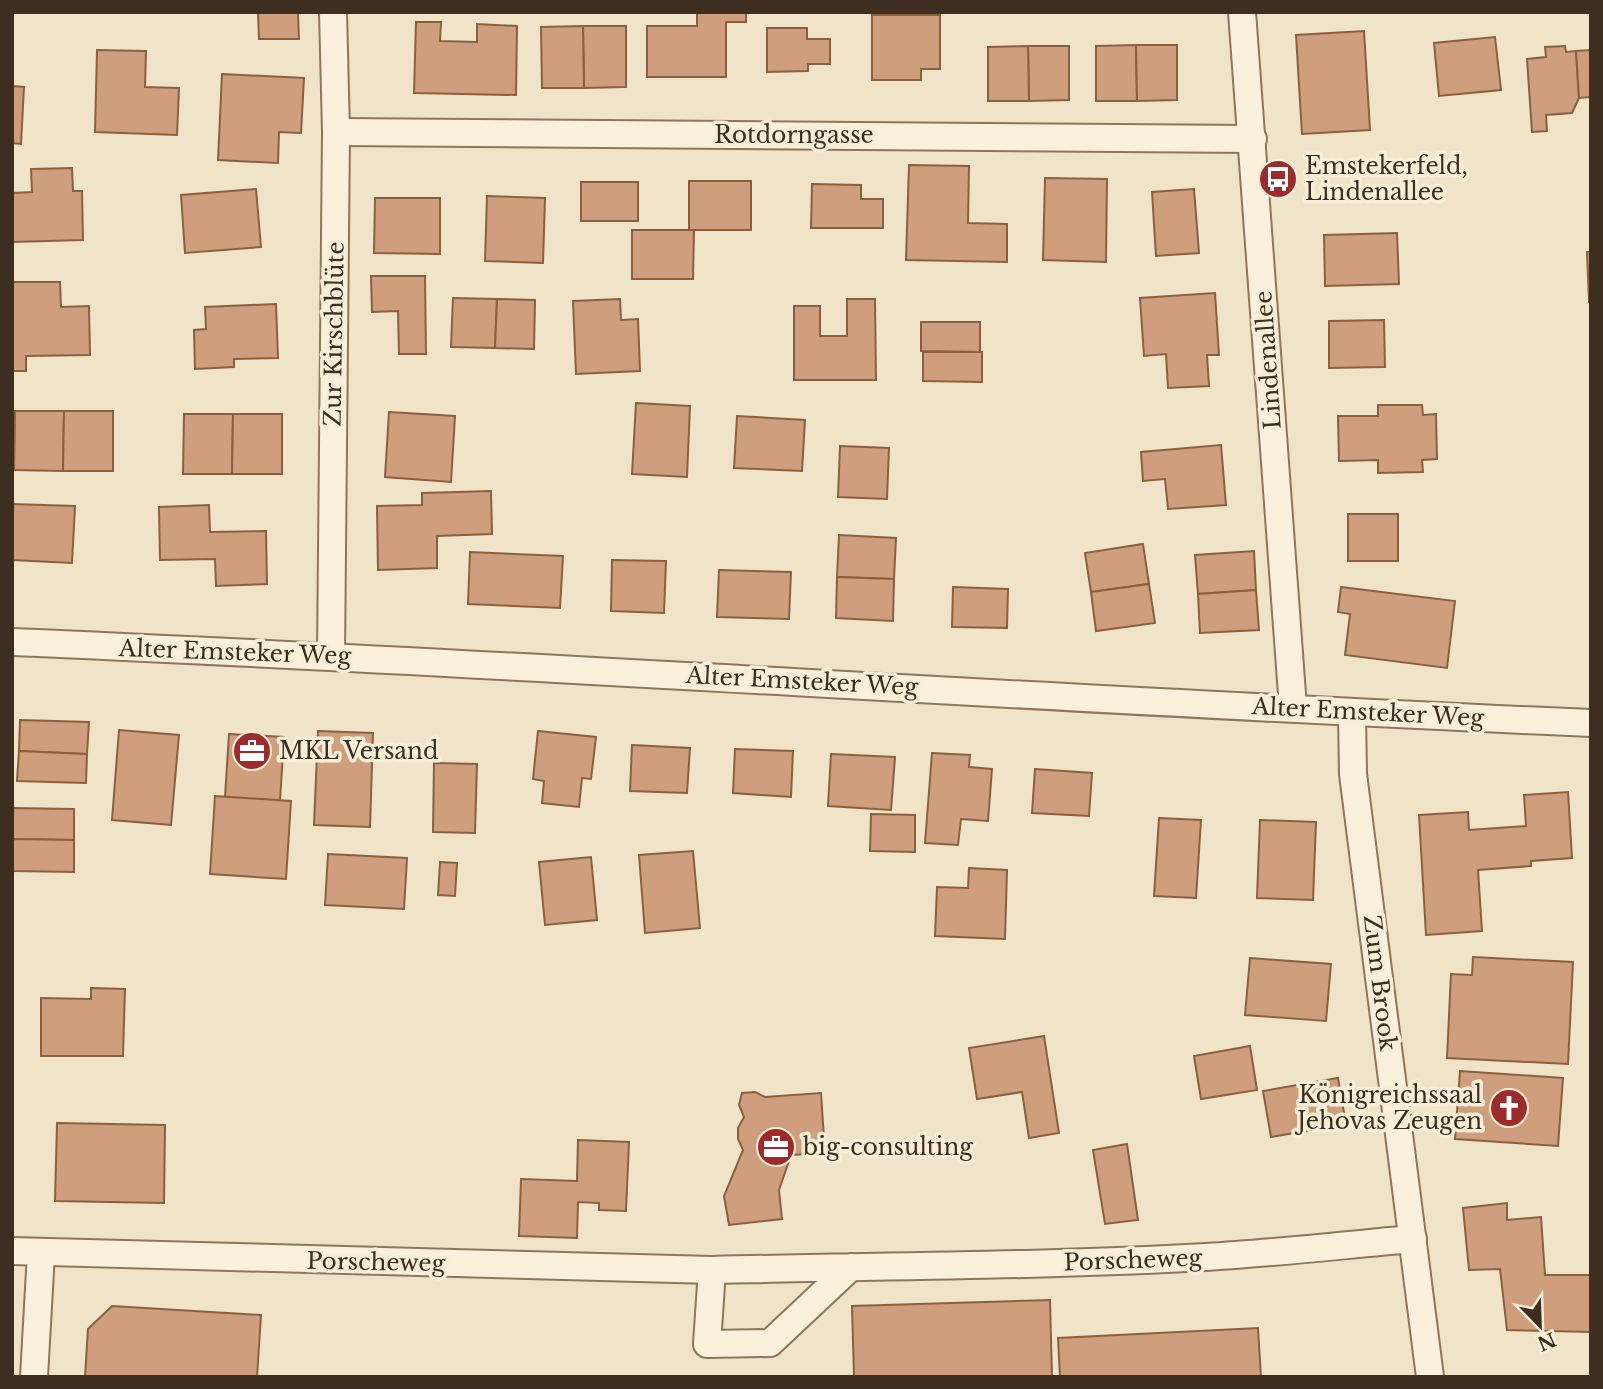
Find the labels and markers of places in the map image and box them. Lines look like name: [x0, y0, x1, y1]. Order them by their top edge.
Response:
place label: Emstekerfeld, Lindenallee: [1305, 152, 1468, 206]
bus stop icon: Emstekerfeld, Lindenallee: [1257, 158, 1299, 200]
office icon: MKL Versand: [231, 730, 273, 772]
place label: MKL Versand: [279, 737, 438, 765]
place label: Königreichssaal Jehovas Zeugen: [1294, 1081, 1482, 1135]
church icon: Königreichssaal Jehovas Zeugen: [1488, 1087, 1530, 1129]
office icon: big-consulting: [755, 1126, 797, 1168]
place label: big-consulting: [802, 1133, 973, 1161]

